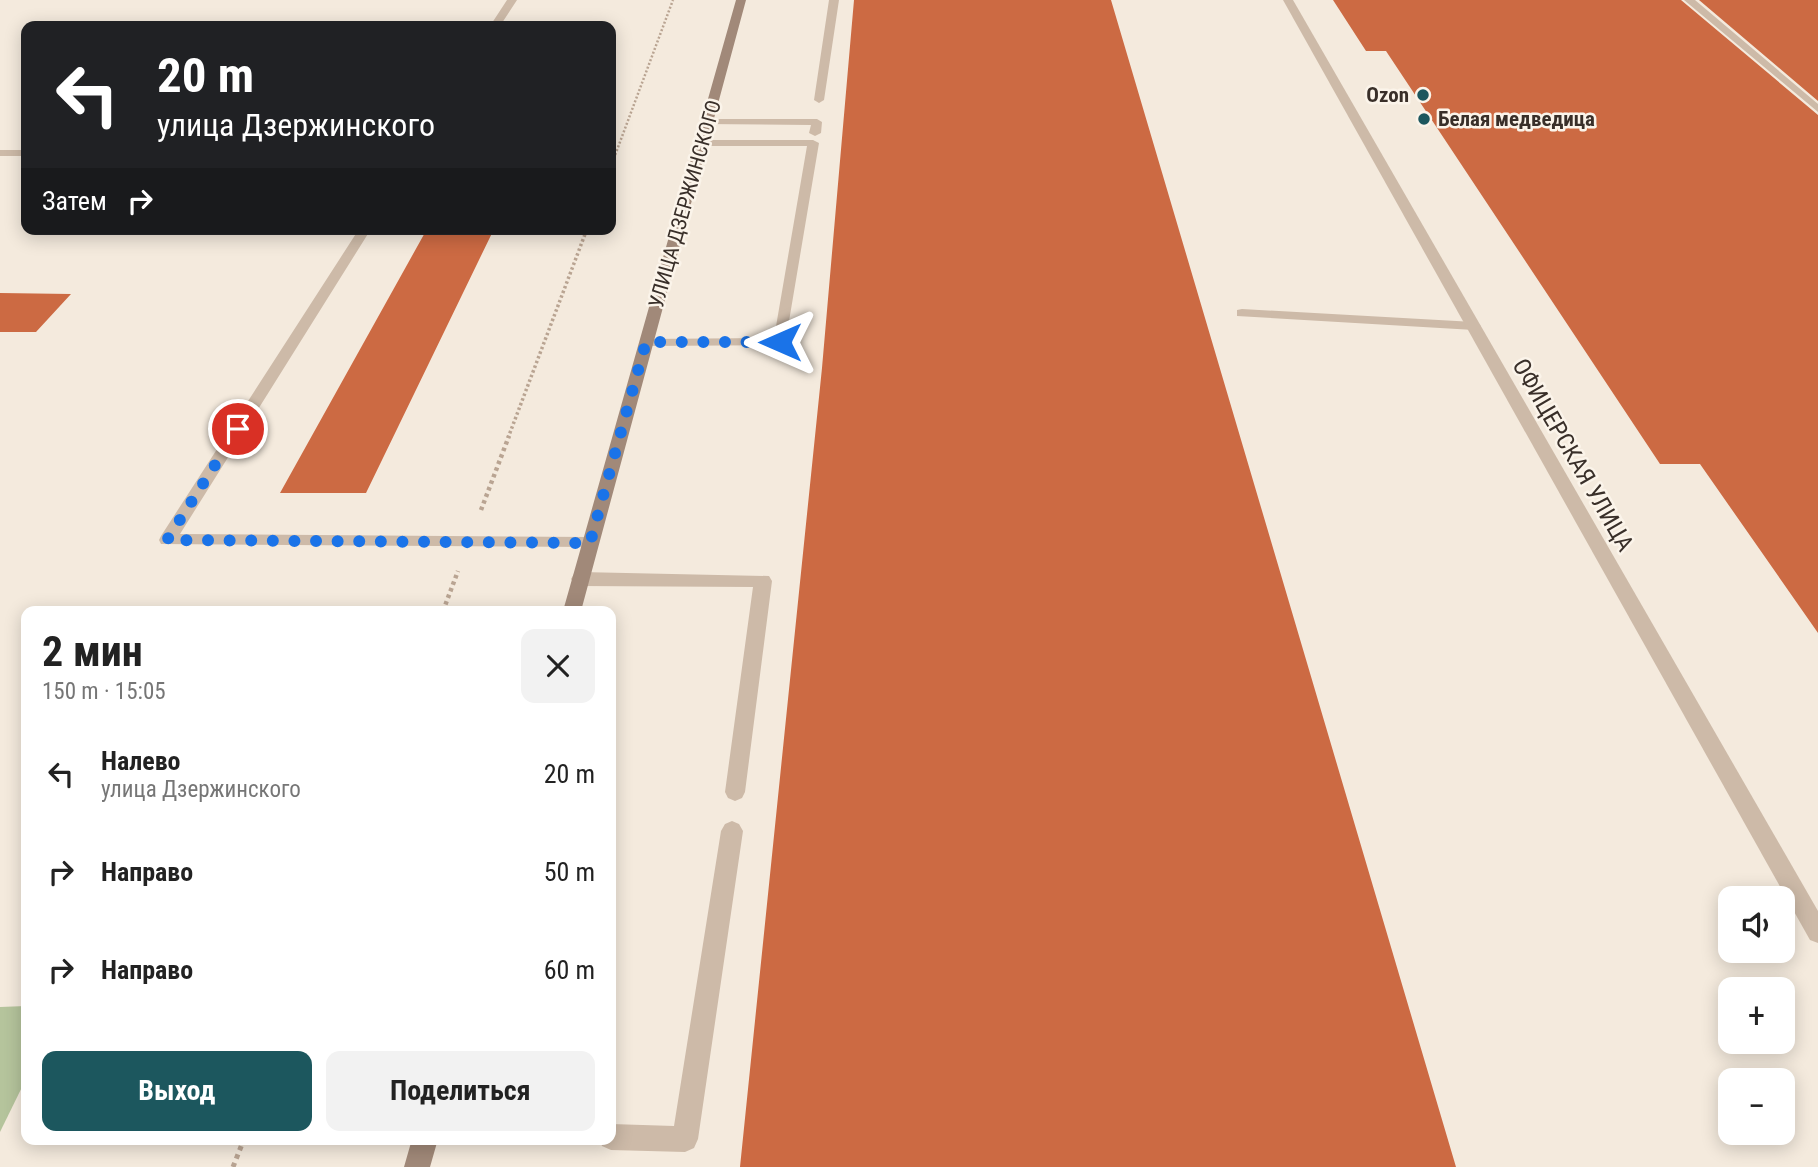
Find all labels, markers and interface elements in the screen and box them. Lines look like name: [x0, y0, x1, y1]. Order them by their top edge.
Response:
text: 20 m: [157, 47, 254, 104]
icon: left: [42, 49, 133, 140]
place label: Ozon: [1366, 83, 1409, 107]
marker: Ozon: [1415, 87, 1431, 103]
street label: УЛИЦА ДЗЕРЖИНСКОГО: [644, 97, 726, 311]
text: улица Дзержинского: [157, 106, 435, 144]
place label: Белая медведица: [1438, 107, 1595, 131]
marker: Белая медведица: [1416, 111, 1432, 127]
icon: right: [121, 182, 159, 220]
text: Затем: [42, 186, 107, 216]
position arrow: [743, 305, 817, 379]
street label: ОФИЦЕРСКАЯ УЛИЦА: [1506, 354, 1640, 556]
pin: [208, 399, 268, 459]
icon: arrive: [219, 410, 257, 448]
text: 2 мин: [42, 627, 143, 676]
button: close: [521, 629, 595, 703]
text: 150 m · 15:05: [42, 678, 166, 705]
text: Налево: [101, 746, 181, 776]
icon: left: [42, 755, 80, 793]
text: 20 m: [544, 759, 595, 789]
text: улица Дзержинского: [101, 776, 301, 803]
icon: right: [42, 853, 80, 891]
text: Направо: [101, 857, 193, 887]
text: 50 m: [544, 857, 595, 887]
map controls: [1718, 886, 1795, 1145]
button: sound: [1718, 886, 1795, 963]
icon: right: [42, 951, 80, 989]
text: Направо: [101, 955, 193, 985]
text: 60 m: [544, 955, 595, 985]
button: +: [1718, 977, 1795, 1054]
button: Выход: [42, 1051, 312, 1131]
button: Поделиться: [326, 1051, 595, 1131]
button: −: [1718, 1068, 1795, 1145]

